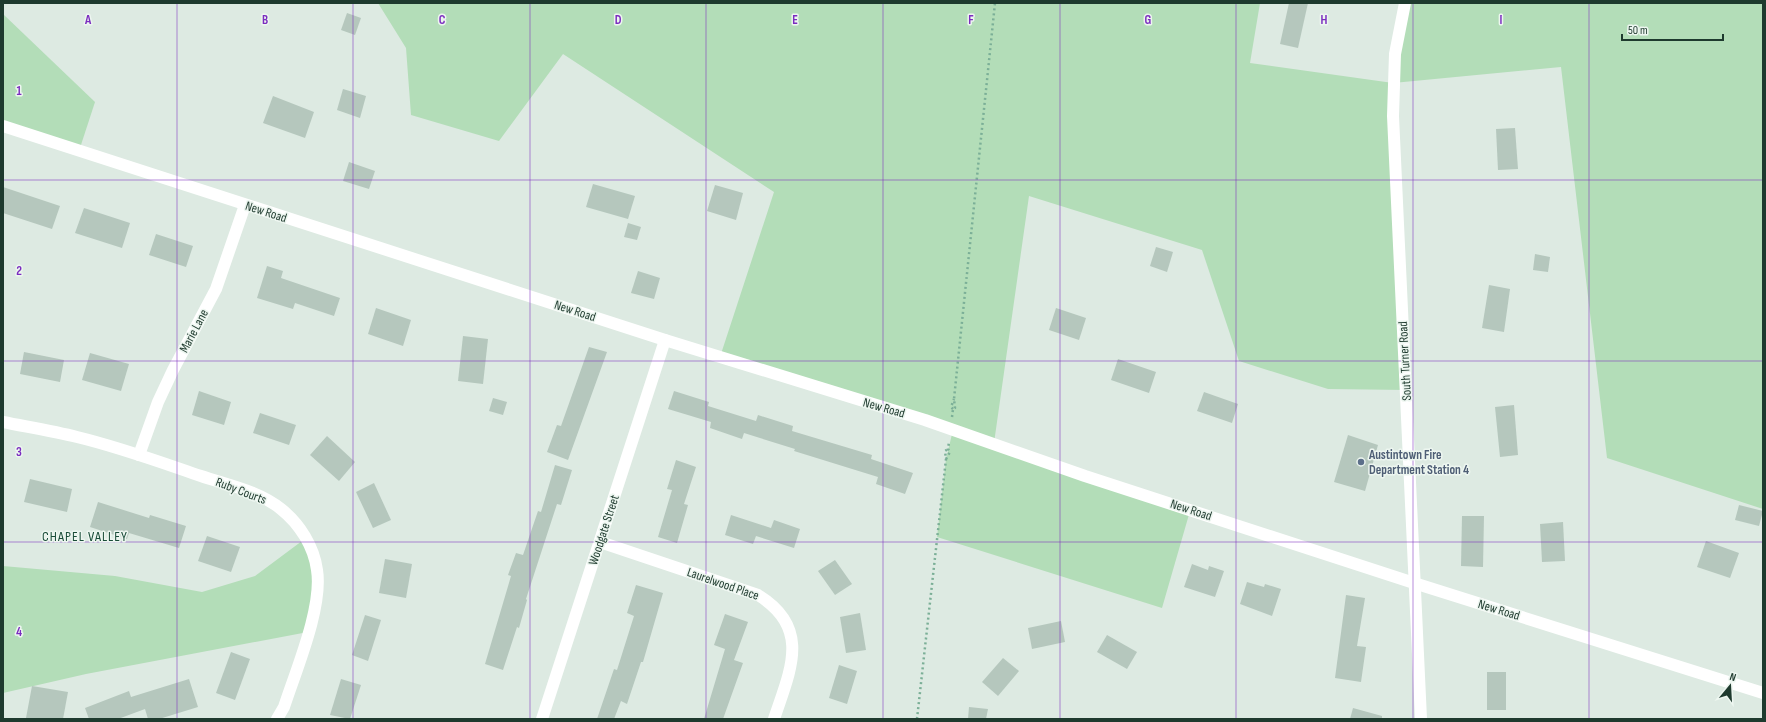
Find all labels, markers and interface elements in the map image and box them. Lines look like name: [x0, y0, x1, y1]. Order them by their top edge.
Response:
text: A: [84, 12, 92, 28]
text: B: [262, 12, 268, 28]
text: C: [439, 12, 446, 28]
text: D: [615, 12, 622, 28]
text: E: [792, 12, 798, 28]
text: F: [968, 12, 974, 28]
text: G: [1145, 12, 1152, 28]
text: H: [1321, 12, 1328, 28]
text: I: [1500, 12, 1503, 28]
scale bar: [1622, 16, 1723, 42]
text: 50 m: [1628, 23, 1648, 38]
text: 1: [16, 83, 22, 99]
street label: New Road: [243, 198, 289, 226]
text: 2: [16, 263, 22, 279]
street label: New Road: [552, 297, 598, 325]
street label: Marie Lane: [176, 307, 212, 355]
street label: South Turner Road: [1395, 321, 1415, 401]
street label: New Road: [861, 394, 907, 422]
text: 3: [16, 444, 22, 460]
place label: Austintown Fire Department Station 4: [1368, 447, 1469, 478]
marker: Austintown Fire Department Station 4: [1356, 457, 1366, 467]
street label: Ruby Courts: [213, 474, 269, 508]
street label: Woodgate Street: [585, 493, 623, 567]
street label: New Road: [1168, 496, 1214, 524]
district label: CHAPEL VALLEY: [42, 528, 128, 545]
street label: Laurelwood Place: [685, 564, 761, 604]
street label: New Road: [1476, 596, 1522, 624]
text: 4: [16, 624, 22, 640]
north arrow: [1710, 666, 1750, 706]
text: N: [1728, 670, 1738, 684]

